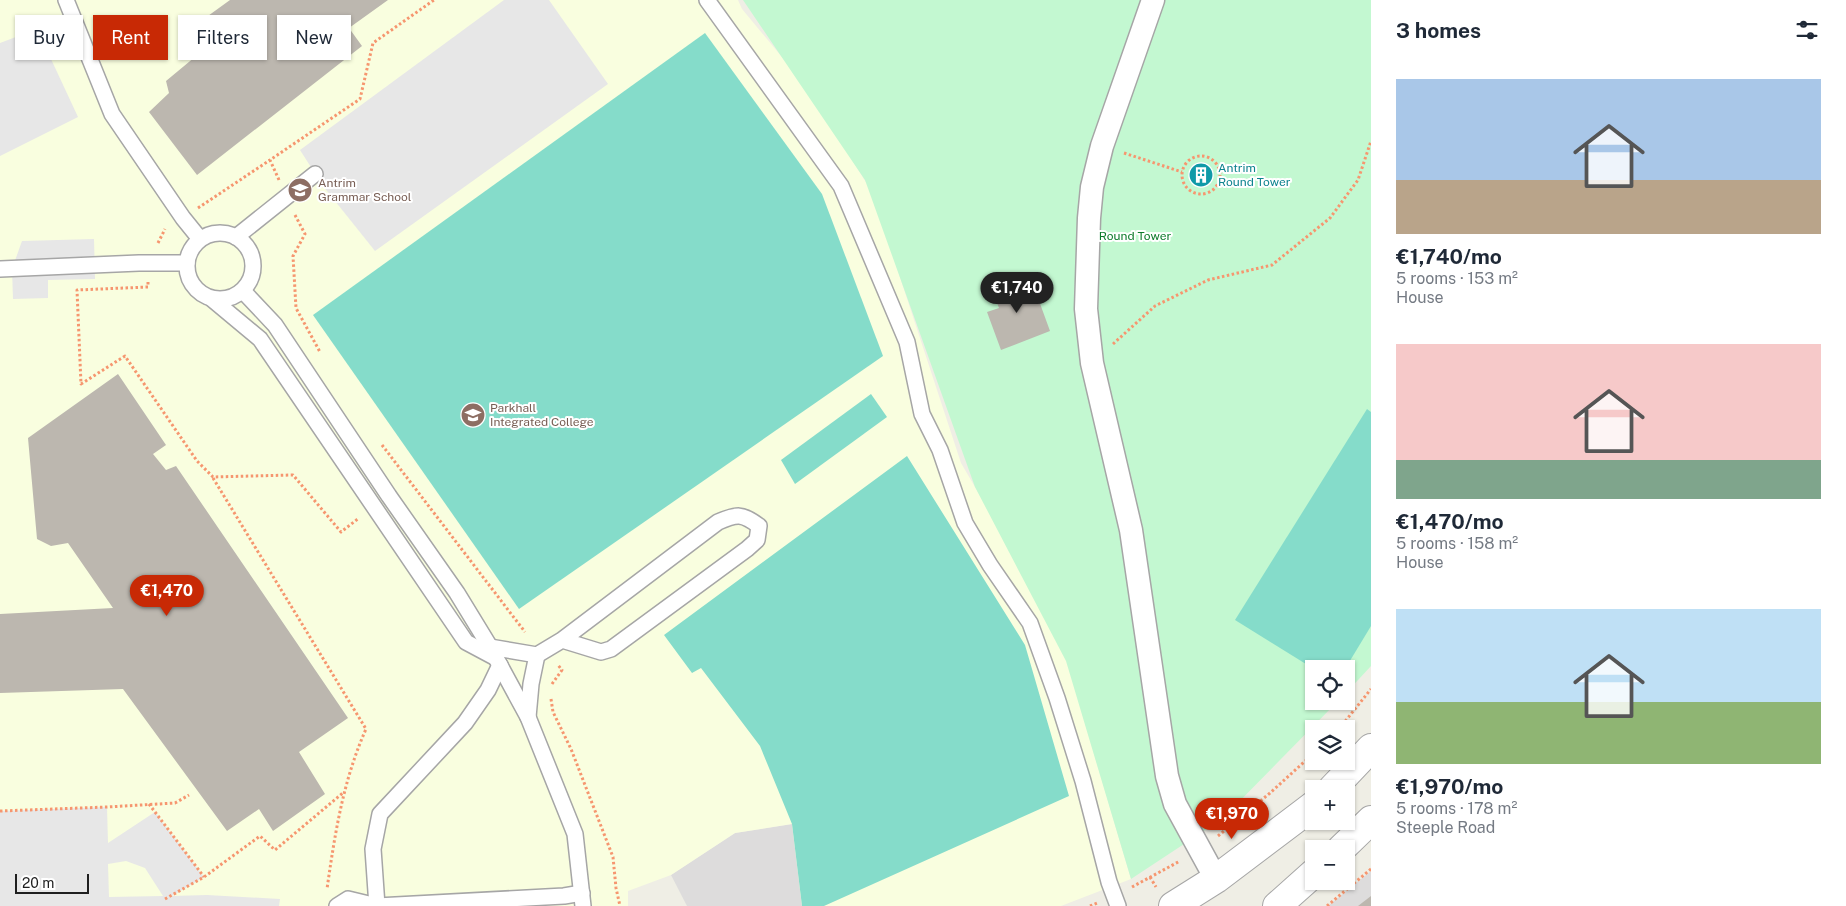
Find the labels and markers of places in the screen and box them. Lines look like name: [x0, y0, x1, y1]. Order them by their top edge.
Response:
place label: Antrim Round Tower: [1218, 161, 1291, 189]
building icon: Antrim Round Tower: [1188, 162, 1214, 188]
place label: Antrim Grammar School: [318, 176, 412, 204]
school or university icon: Antrim Grammar School: [287, 177, 313, 203]
pin: €1,740: [976, 272, 1058, 314]
place label: Parkhall Integrated College: [490, 401, 594, 429]
school or university icon: Parkhall Integrated College: [460, 402, 486, 428]
pin: €1,470: [126, 574, 208, 617]
pin: €1,970: [1191, 798, 1273, 840]

